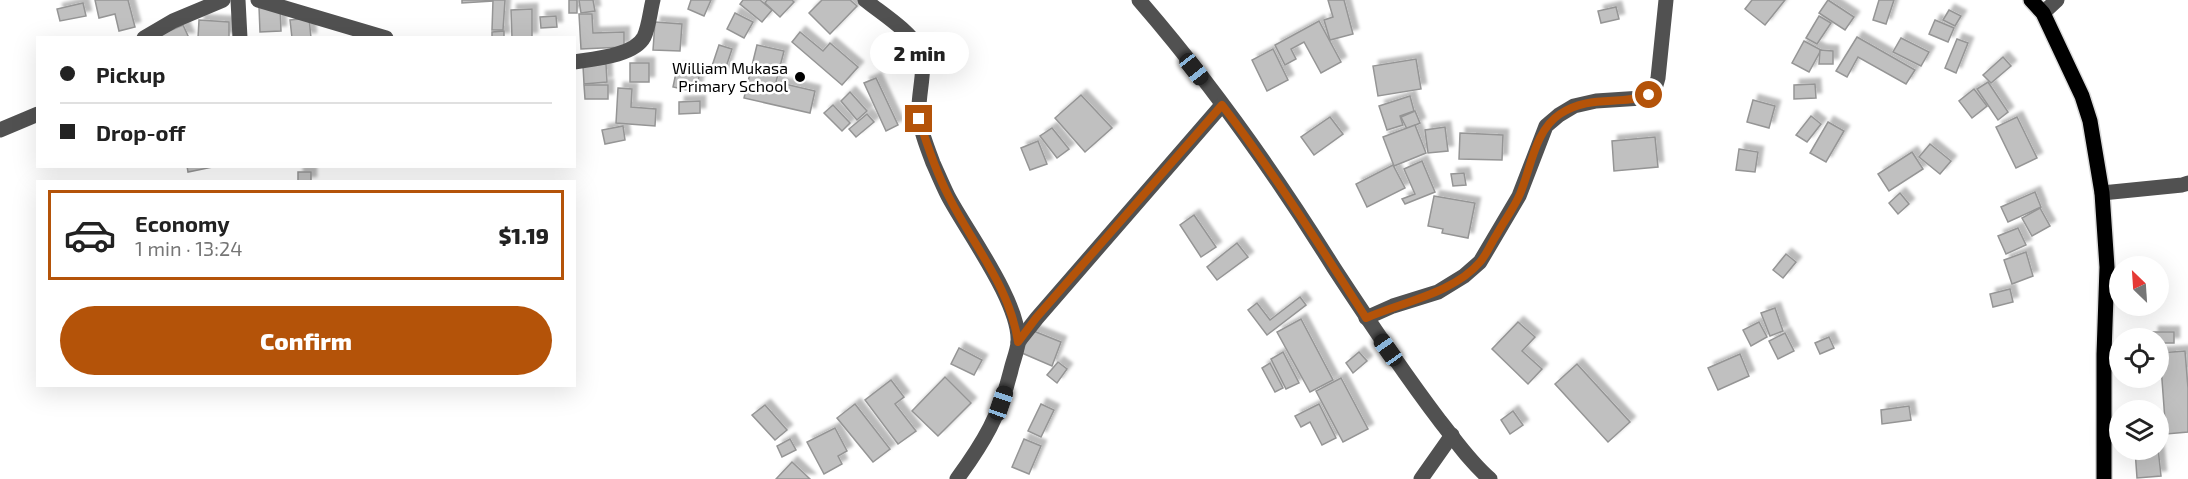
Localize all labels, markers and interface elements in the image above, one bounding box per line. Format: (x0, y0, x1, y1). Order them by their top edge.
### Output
callout: 2 min (870, 32, 968, 74)
text: 2 min (894, 41, 945, 65)
car (1176, 49, 1212, 89)
place label: William Mukasa Primary School (672, 58, 788, 95)
text: Pickup (96, 61, 165, 87)
marker: William Mukasa Primary School (793, 70, 807, 84)
route start (1635, 81, 1662, 108)
route end (905, 105, 932, 132)
text: Drop-off (96, 119, 185, 145)
icon: car (63, 208, 117, 262)
text: Economy (135, 210, 230, 236)
text: $1.19 (498, 222, 549, 248)
text: 1 min · 13:24 (135, 236, 243, 260)
north arrow (2109, 256, 2169, 316)
map controls (2109, 256, 2169, 460)
button: Confirm (60, 306, 552, 375)
button: locate (2109, 328, 2169, 388)
car (1370, 330, 1406, 370)
car (987, 383, 1015, 423)
button: layers (2109, 400, 2169, 460)

